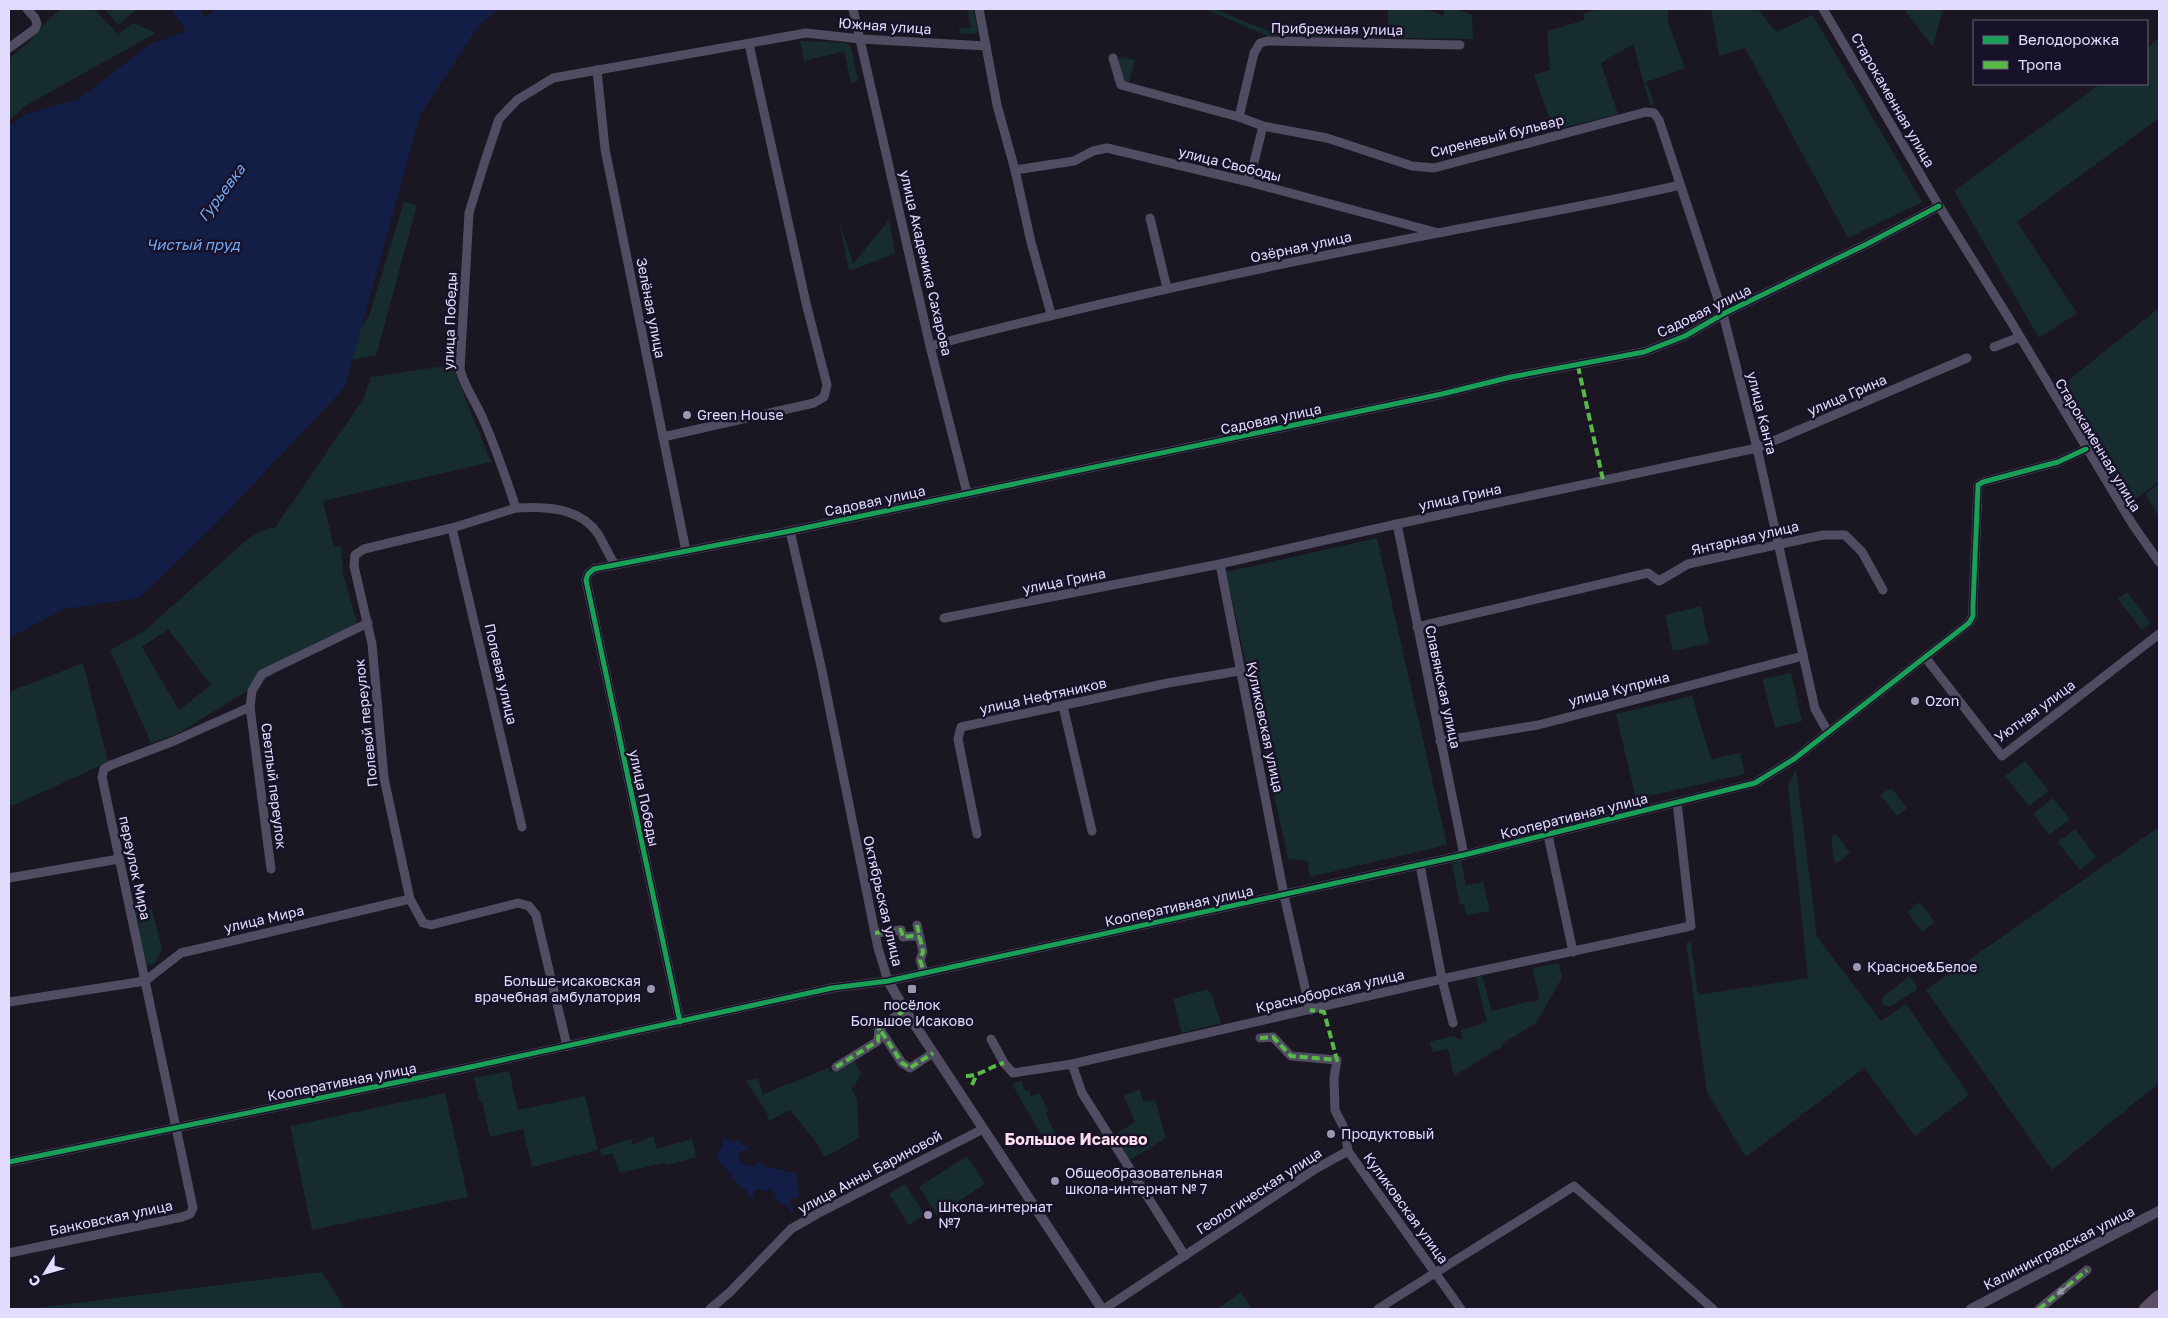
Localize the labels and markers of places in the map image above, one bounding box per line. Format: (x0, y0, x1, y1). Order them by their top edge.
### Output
place label: Green House (697, 406, 784, 423)
marker: Green House (681, 409, 693, 421)
place label: Ozon (1925, 692, 1959, 709)
marker: Ozon (1909, 695, 1921, 707)
place label: Красное&Белое (1867, 958, 1977, 975)
marker: Красное&Белое (1851, 961, 1863, 973)
place label: Больше-исаковская врачебная амбулатория (475, 972, 641, 1005)
marker: Больше-исаковская врачебная амбулатория (645, 983, 657, 995)
marker: посёлок Большое Исаково (906, 983, 918, 995)
place label: посёлок Большое Исаково (850, 996, 974, 1029)
place label: Продуктовый (1341, 1125, 1434, 1142)
marker: Продуктовый (1325, 1128, 1337, 1140)
place label: Общеобразовательная школа-интернат № 7 (1065, 1164, 1223, 1197)
marker: Общеобразовательная школа-интернат № 7 (1049, 1175, 1061, 1187)
place label: Школа-интернат №7 (938, 1198, 1053, 1231)
marker: Школа-интернат №7 (922, 1209, 934, 1221)

